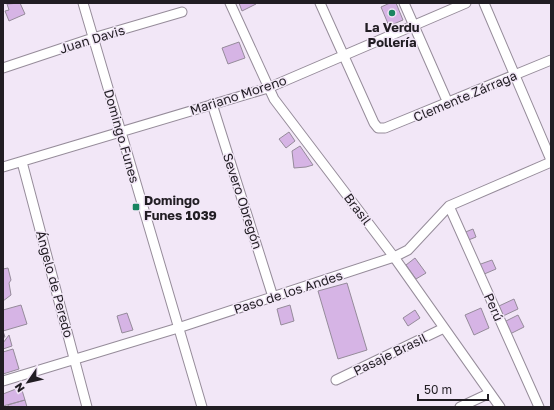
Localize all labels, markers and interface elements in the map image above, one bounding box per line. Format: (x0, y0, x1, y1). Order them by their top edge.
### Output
marker: La Verdu Pollería (387, 8, 397, 18)
place label: La Verdu Pollería (364, 19, 420, 50)
street label: Juan Davis (57, 21, 127, 57)
street label: Clemente Zárraga (411, 67, 519, 125)
street label: Mariano Moreno (188, 72, 289, 118)
street label: Domingo Funes (101, 87, 143, 185)
street label: Severo Obregón (220, 151, 266, 251)
street label: Brasil (341, 190, 375, 228)
place label: Domingo Funes 1039 (144, 192, 217, 223)
marker: Domingo Funes 1039 (131, 202, 141, 212)
street label: Ángelo de Peredo (33, 229, 77, 340)
street label: Paso de los Andes (232, 267, 345, 317)
street label: Perú (481, 291, 507, 323)
street label: Pasaje Brasil (351, 329, 429, 379)
north arrow (8, 362, 48, 402)
scale bar (418, 376, 488, 402)
text: N (12, 381, 27, 395)
text: 50 m (424, 382, 452, 397)

